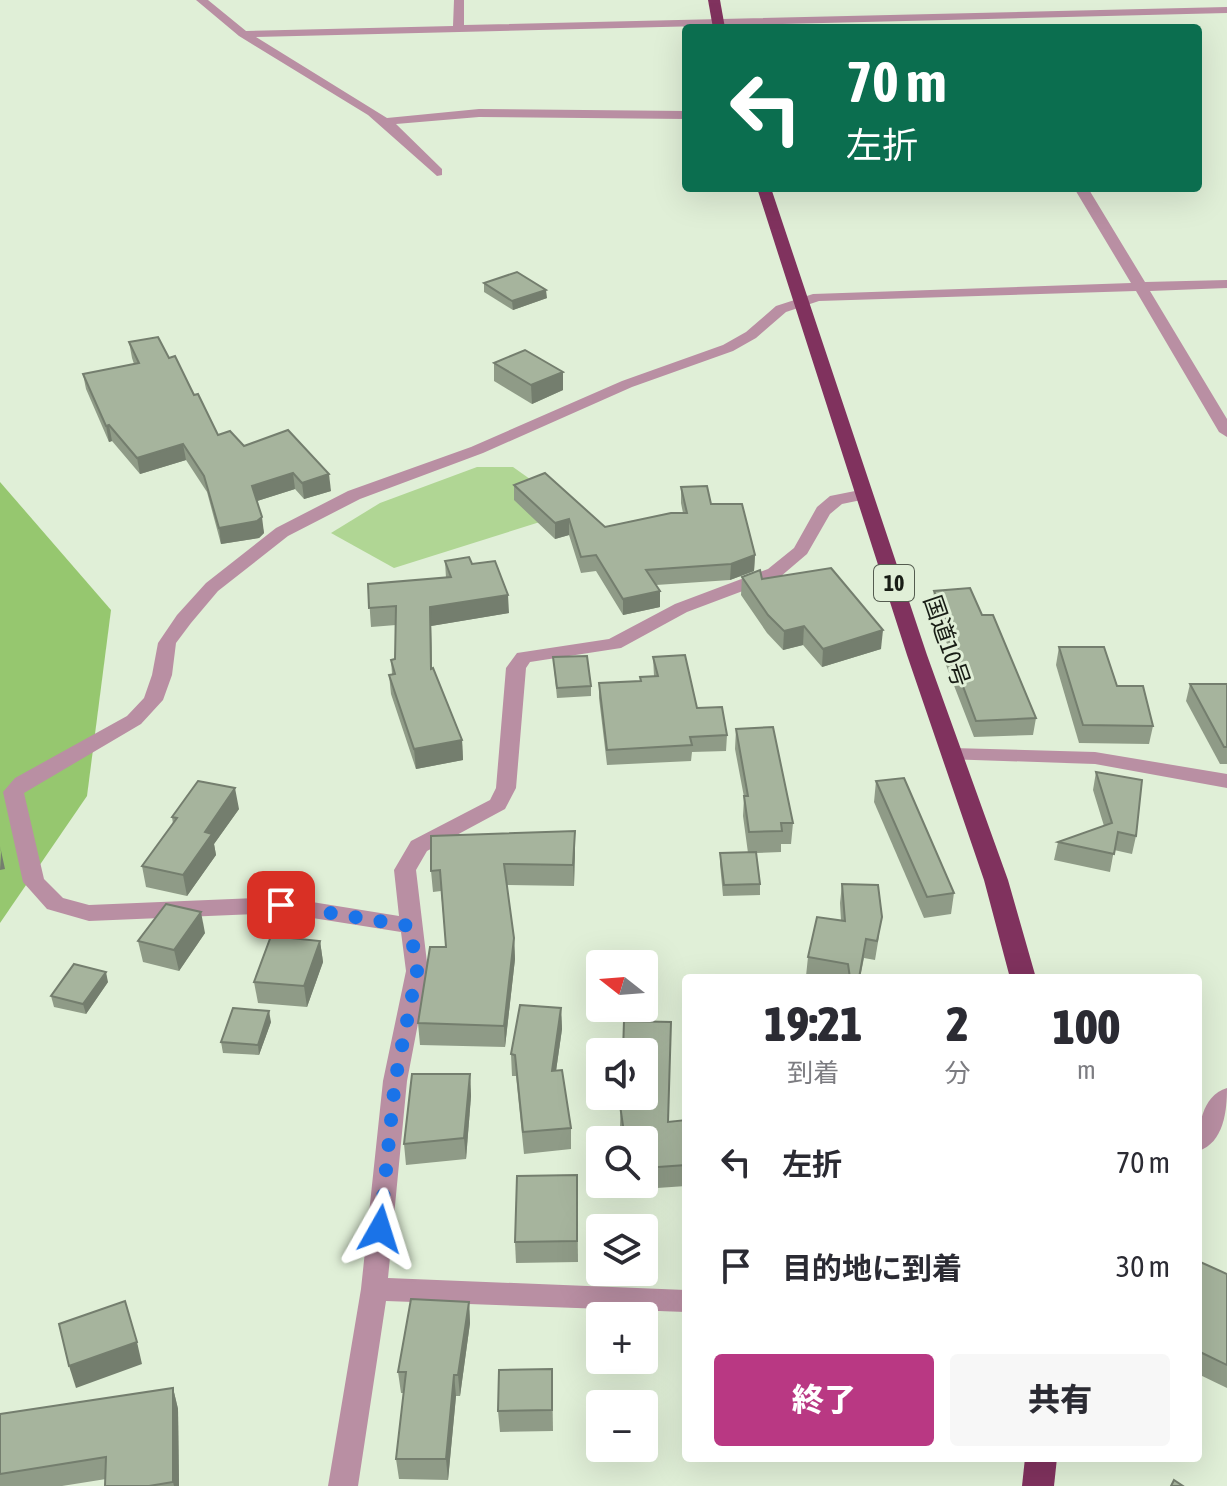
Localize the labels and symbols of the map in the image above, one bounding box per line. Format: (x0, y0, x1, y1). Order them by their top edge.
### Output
road number: 10 (874, 565, 914, 601)
street label: 国道10号 (919, 592, 975, 690)
pin (247, 871, 315, 939)
north arrow (586, 950, 658, 1022)
position arrow (338, 1187, 422, 1271)

